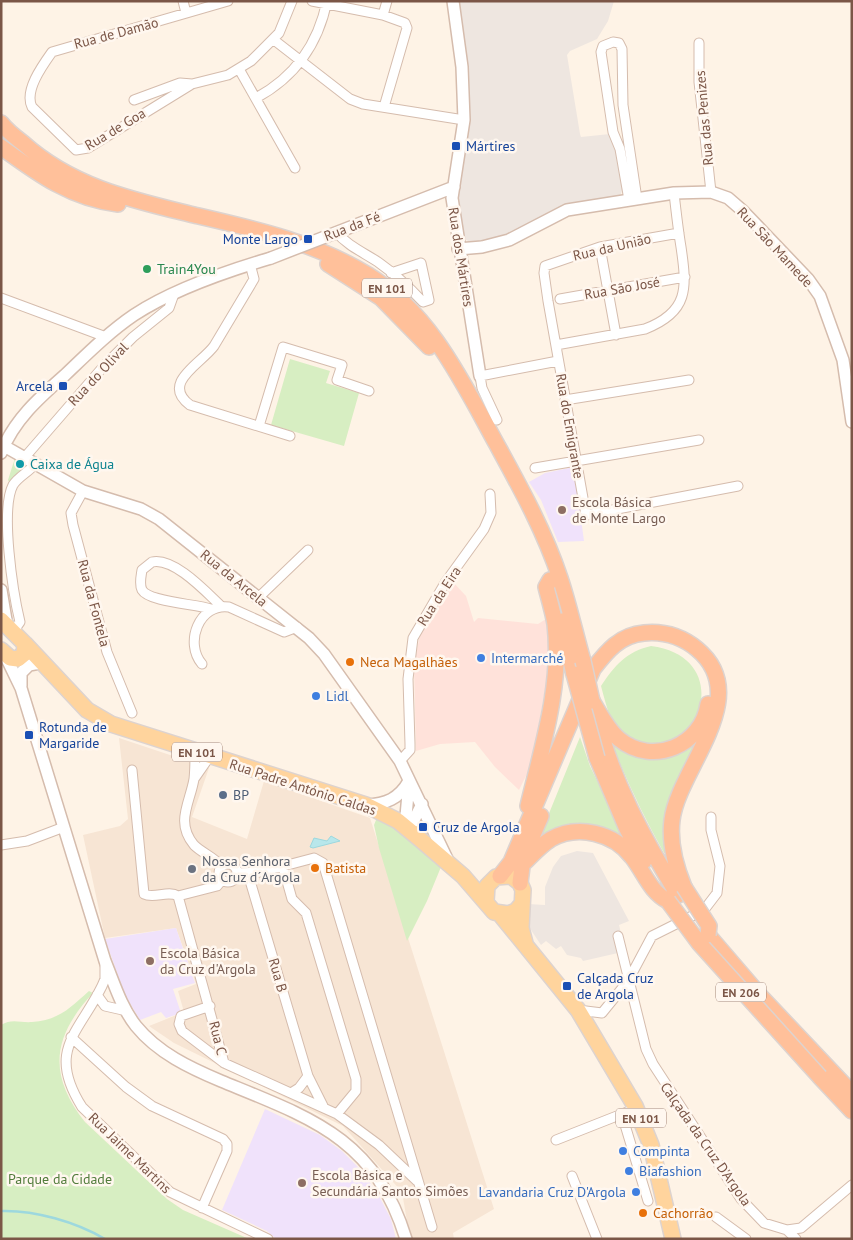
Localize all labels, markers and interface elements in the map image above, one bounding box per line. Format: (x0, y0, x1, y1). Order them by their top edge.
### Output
street label: Rua de Damão (72, 13, 160, 53)
street label: Rua das Penizes (691, 70, 717, 166)
street label: Rua de Goa (81, 104, 149, 154)
place label: Mártires (466, 137, 516, 155)
marker: Mártires (450, 140, 462, 152)
street label: Rua São Mamede (733, 203, 817, 291)
street label: Rua dos Mártires (444, 206, 478, 308)
street label: Rua da Fé (321, 207, 383, 245)
street label: Rua da União (571, 229, 653, 265)
place label: Monte Largo (223, 230, 298, 248)
marker: Monte Largo (302, 233, 314, 245)
place label: Train4You (157, 260, 216, 278)
marker: Train4You (141, 263, 153, 275)
street label: Rua São José (583, 272, 661, 304)
road number: EN 101 (362, 278, 412, 298)
street label: Rua do Olival (64, 338, 132, 410)
street label: Rua do Emigrante (552, 372, 588, 480)
place label: Arcela (16, 377, 53, 395)
marker: Arcela (57, 380, 69, 392)
place label: Caixa de Água (30, 455, 114, 473)
marker: Caixa de Água (14, 458, 26, 470)
place label: Escola Básica de Monte Largo (572, 493, 666, 527)
marker: Escola Básica de Monte Largo (556, 504, 568, 516)
street label: Rua da Arcela (197, 545, 271, 611)
street label: Rua da Fontela (74, 557, 114, 649)
street label: Rua da Eira (413, 563, 465, 629)
place label: Intermarché (491, 649, 563, 667)
marker: Intermarché (475, 652, 487, 664)
place label: Neca Magalhães (360, 653, 458, 671)
marker: Neca Magalhães (344, 656, 356, 668)
place label: Lidl (326, 687, 349, 705)
marker: Lidl (310, 690, 322, 702)
place label: Rotunda de Margaride (39, 718, 107, 752)
marker: Rotunda de Margaride (23, 729, 35, 741)
road number: EN 101 (172, 742, 222, 762)
street label: Rua Padre António Caldas (227, 755, 379, 819)
place label: BP (233, 786, 249, 804)
marker: BP (217, 789, 229, 801)
place label: Cruz de Argola (433, 818, 520, 836)
marker: Cruz de Argola (417, 821, 429, 833)
place label: Nossa Senhora da Cruz d´Argola (202, 852, 300, 886)
place label: Batista (325, 859, 366, 877)
marker: Batista (309, 862, 321, 874)
marker: Nossa Senhora da Cruz d´Argola (186, 863, 198, 875)
place label: Escola Básica da Cruz d'Argola (160, 944, 256, 978)
marker: Escola Básica da Cruz d'Argola (144, 955, 156, 967)
street label: Rua B (265, 956, 291, 994)
place label: Calçada Cruz de Argola (577, 969, 654, 1003)
marker: Calçada Cruz de Argola (561, 980, 573, 992)
road number: EN 206 (716, 982, 766, 1002)
street label: Rua C (205, 1019, 231, 1057)
street label: Calçada da Cruz D'Argola (656, 1079, 756, 1209)
road number: EN 101 (616, 1108, 666, 1128)
street label: Rua Jaime Martins (85, 1109, 175, 1197)
place label: Compinta (633, 1142, 690, 1160)
marker: Compinta (617, 1145, 629, 1157)
place label: Biafashion (639, 1162, 702, 1180)
marker: Biafashion (623, 1165, 635, 1177)
place label: Escola Básica e Secundária Santos Simões (312, 1166, 469, 1200)
park label: Parque da Cidade (8, 1170, 112, 1188)
marker: Escola Básica e Secundária Santos Simões (296, 1177, 308, 1189)
place label: Lavandaria Cruz D'Argola (478, 1183, 626, 1201)
marker: Lavandaria Cruz D'Argola (630, 1186, 642, 1198)
place label: Cachorrão (653, 1204, 713, 1222)
marker: Cachorrão (637, 1207, 649, 1219)

